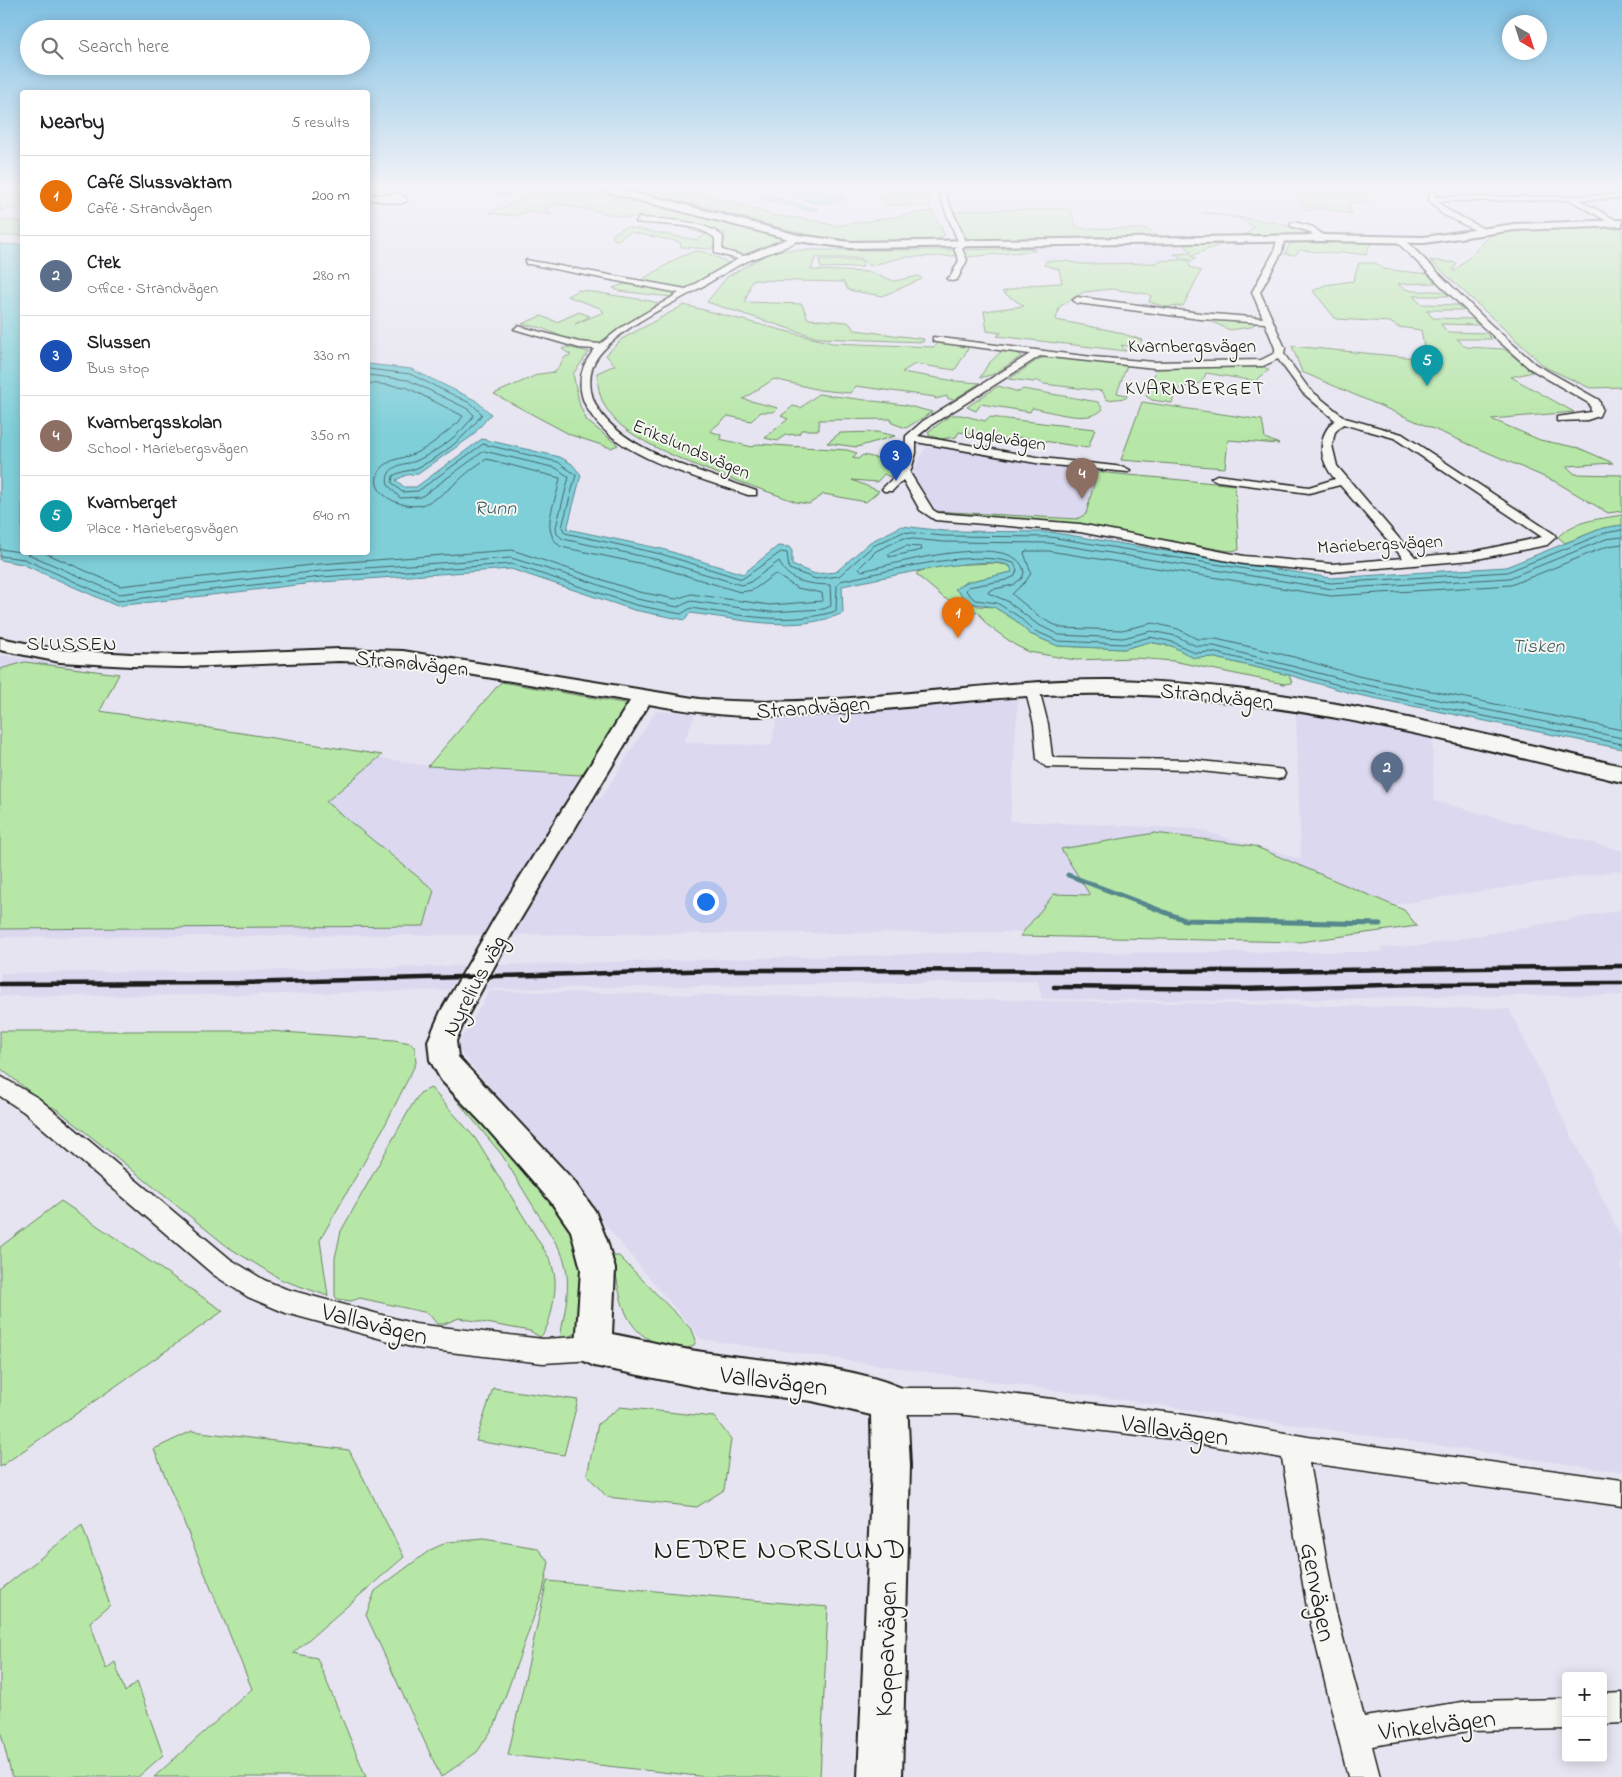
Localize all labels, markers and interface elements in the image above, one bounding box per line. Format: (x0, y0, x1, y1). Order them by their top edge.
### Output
north arrow (1502, 15, 1547, 60)
search box (20, 20, 370, 75)
icon: search (38, 34, 66, 62)
text: Search here (78, 34, 169, 61)
text: Nearby (40, 108, 104, 138)
text: 5 results (291, 111, 350, 135)
text: Café Slussvaktarn (87, 170, 232, 197)
text: 1 (53, 184, 59, 208)
text: 200 m (312, 184, 350, 208)
text: Café · Strandvägen (87, 197, 212, 221)
text: Ctek (87, 250, 121, 277)
text: 2 (52, 264, 60, 288)
text: 280 m (313, 264, 350, 288)
text: Office · Strandvägen (87, 277, 218, 301)
text: Slussen (87, 330, 150, 357)
street label: Kvarnbergsvägen (1128, 334, 1256, 363)
text: 3 (53, 344, 59, 368)
text: 330 m (313, 344, 350, 368)
pin: 5 (1411, 345, 1443, 386)
text: Bus stop (87, 357, 150, 381)
district label: KVARNBERGET (1125, 375, 1265, 404)
text: Kvarnbergsskolan (87, 410, 222, 437)
street label: Erikslundsvägen (627, 413, 754, 489)
street label: Ugglevägen (961, 420, 1048, 461)
text: 4 (53, 424, 59, 448)
text: 350 m (311, 424, 350, 448)
text: School · Mariebergsvägen (87, 437, 248, 461)
pin: 3 (880, 440, 912, 481)
pin: 4 (1066, 458, 1098, 499)
text: Kvarnberget (87, 490, 177, 517)
water label: Runn (474, 495, 517, 524)
text: 5 (51, 504, 61, 528)
text: 640 m (313, 504, 350, 528)
text: Place · Mariebergsvägen (87, 517, 238, 541)
street label: Mariebergsvägen (1317, 529, 1444, 564)
pin: 1 (942, 597, 974, 638)
district label: SLUSSEN (26, 631, 118, 660)
water label: Tisken (1512, 633, 1566, 662)
street label: Strandvägen (353, 643, 470, 688)
street label: Strandvägen (1158, 676, 1275, 721)
street label: Strandvägen (755, 689, 871, 730)
pin: 2 (1371, 752, 1403, 793)
your location (693, 889, 719, 915)
street label: Nyrelius väg (436, 930, 517, 1043)
street label: Vallavägen (316, 1294, 431, 1357)
street label: Vallavägen (717, 1357, 830, 1408)
street label: Vallavägen (1117, 1405, 1231, 1458)
district label: NEDRE NORSLUND (653, 1530, 907, 1572)
street label: Genvägen (1288, 1540, 1344, 1645)
street label: Kopparvägen (867, 1581, 909, 1718)
map controls (1562, 1672, 1607, 1762)
button: + (1562, 1672, 1607, 1717)
street label: Vinkelvägen (1376, 1701, 1498, 1753)
button: − (1562, 1717, 1607, 1762)

